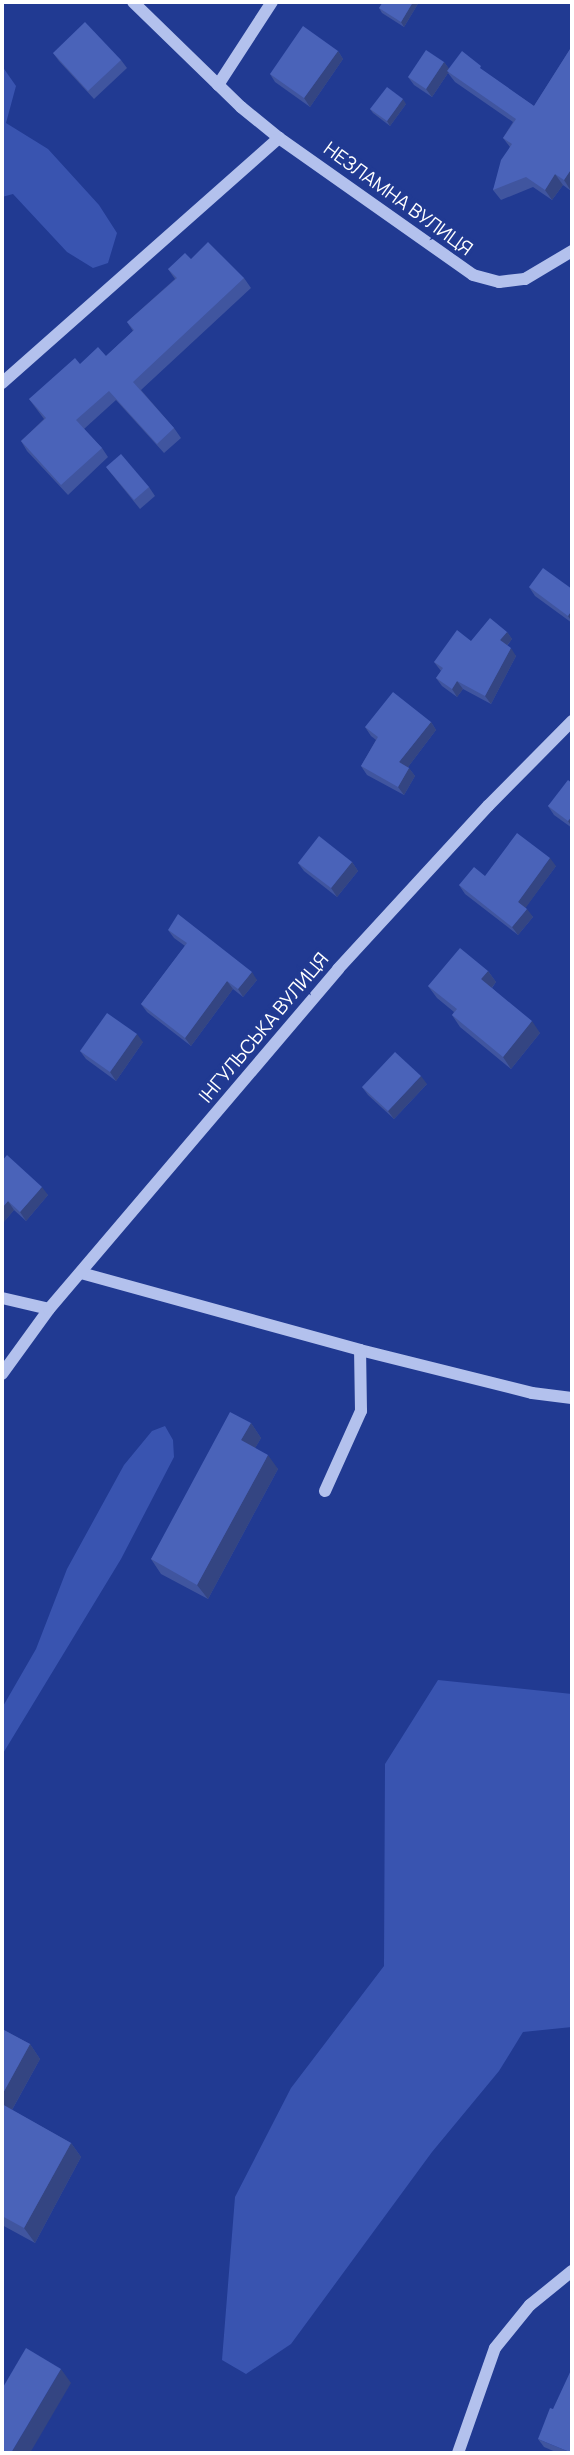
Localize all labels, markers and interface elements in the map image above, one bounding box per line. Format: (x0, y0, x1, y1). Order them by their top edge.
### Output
street label: НЕЗЛАМНА ВУЛИЦЯ (319, 137, 477, 261)
street label: ІНГУЛЬСЬКА ВУЛИЦЯ (195, 948, 333, 1108)

